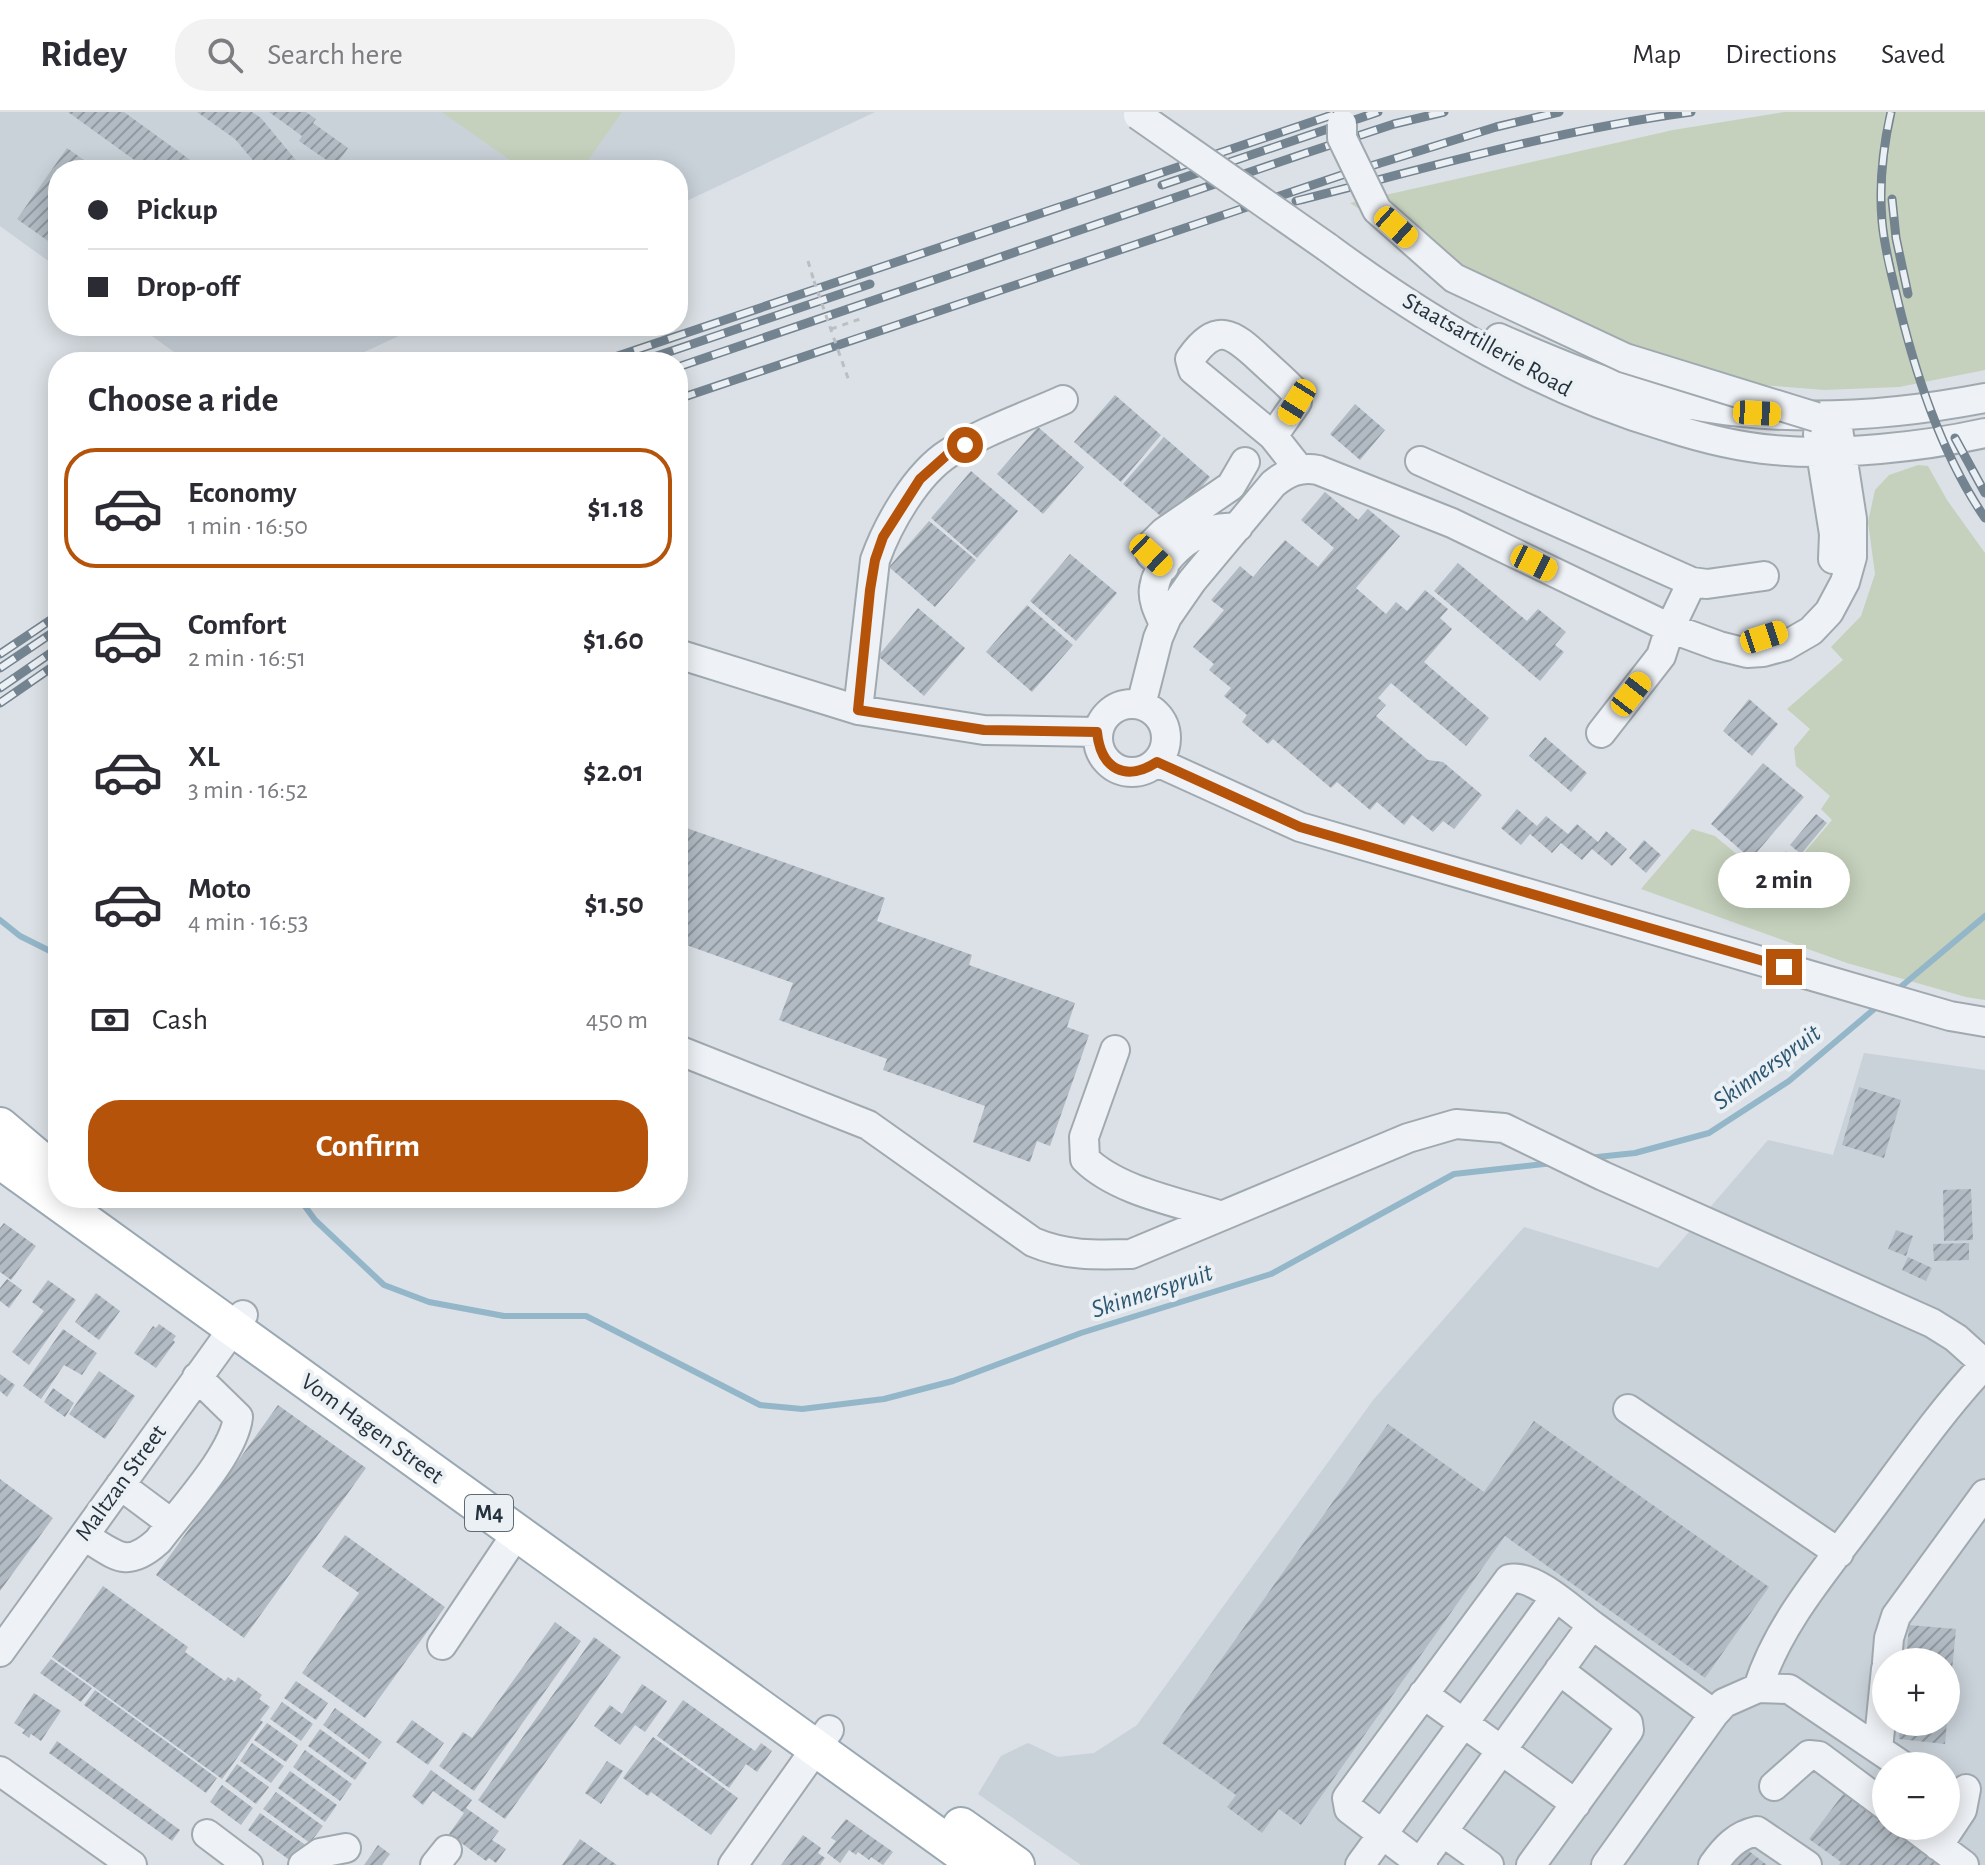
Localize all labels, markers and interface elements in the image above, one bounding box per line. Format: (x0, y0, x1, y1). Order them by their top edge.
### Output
search box (175, 19, 735, 91)
icon: search (203, 33, 247, 77)
text: Ridey (40, 36, 127, 74)
text: Search here (267, 40, 403, 70)
text: Map (1632, 41, 1681, 69)
text: Directions (1725, 41, 1837, 69)
text: Saved (1881, 41, 1945, 69)
text: Pickup (136, 195, 218, 225)
car (1370, 202, 1422, 252)
text: Drop-off (136, 272, 239, 302)
street label: Staatsartillerie Road (1399, 289, 1575, 401)
car (1274, 375, 1320, 429)
text: Choose a ride (88, 382, 278, 418)
car (1732, 400, 1782, 426)
route start (947, 427, 983, 463)
icon: car (92, 472, 164, 544)
text: Economy (188, 478, 297, 508)
text: $1.18 (587, 493, 644, 523)
text: 1 min · 16:50 (188, 513, 308, 539)
car (1125, 530, 1177, 580)
car (1507, 542, 1561, 584)
icon: car (92, 604, 164, 676)
text: Comfort (188, 610, 287, 640)
car (1737, 618, 1791, 656)
text: $1.60 (583, 625, 644, 655)
text: 2 min · 16:51 (188, 645, 306, 671)
car (1607, 668, 1655, 720)
icon: car (92, 736, 164, 808)
text: XL (188, 742, 220, 772)
text: $2.01 (583, 757, 644, 787)
text: 3 min · 16:52 (188, 777, 308, 803)
callout: 2 min (1718, 851, 1850, 907)
text: 2 min (1755, 867, 1813, 893)
icon: car (92, 868, 164, 940)
text: Moto (188, 874, 251, 904)
text: $1.50 (584, 889, 644, 919)
text: 4 min · 16:53 (188, 909, 309, 935)
route end (1766, 949, 1802, 985)
icon: cash (88, 998, 132, 1042)
text: Cash (152, 1005, 208, 1035)
text: 450 m (586, 1007, 648, 1033)
water label: Skinnerspruit (1708, 1019, 1826, 1115)
button: Confirm (88, 1100, 648, 1192)
water label: Skinnerspruit (1088, 1259, 1216, 1323)
street label: Vom Hagen Street (296, 1369, 448, 1489)
street label: Maltzan Street (71, 1420, 171, 1545)
road number: M4 (465, 1495, 513, 1531)
map controls (1872, 1648, 1960, 1840)
button: + (1872, 1648, 1960, 1736)
button: − (1872, 1752, 1960, 1840)

